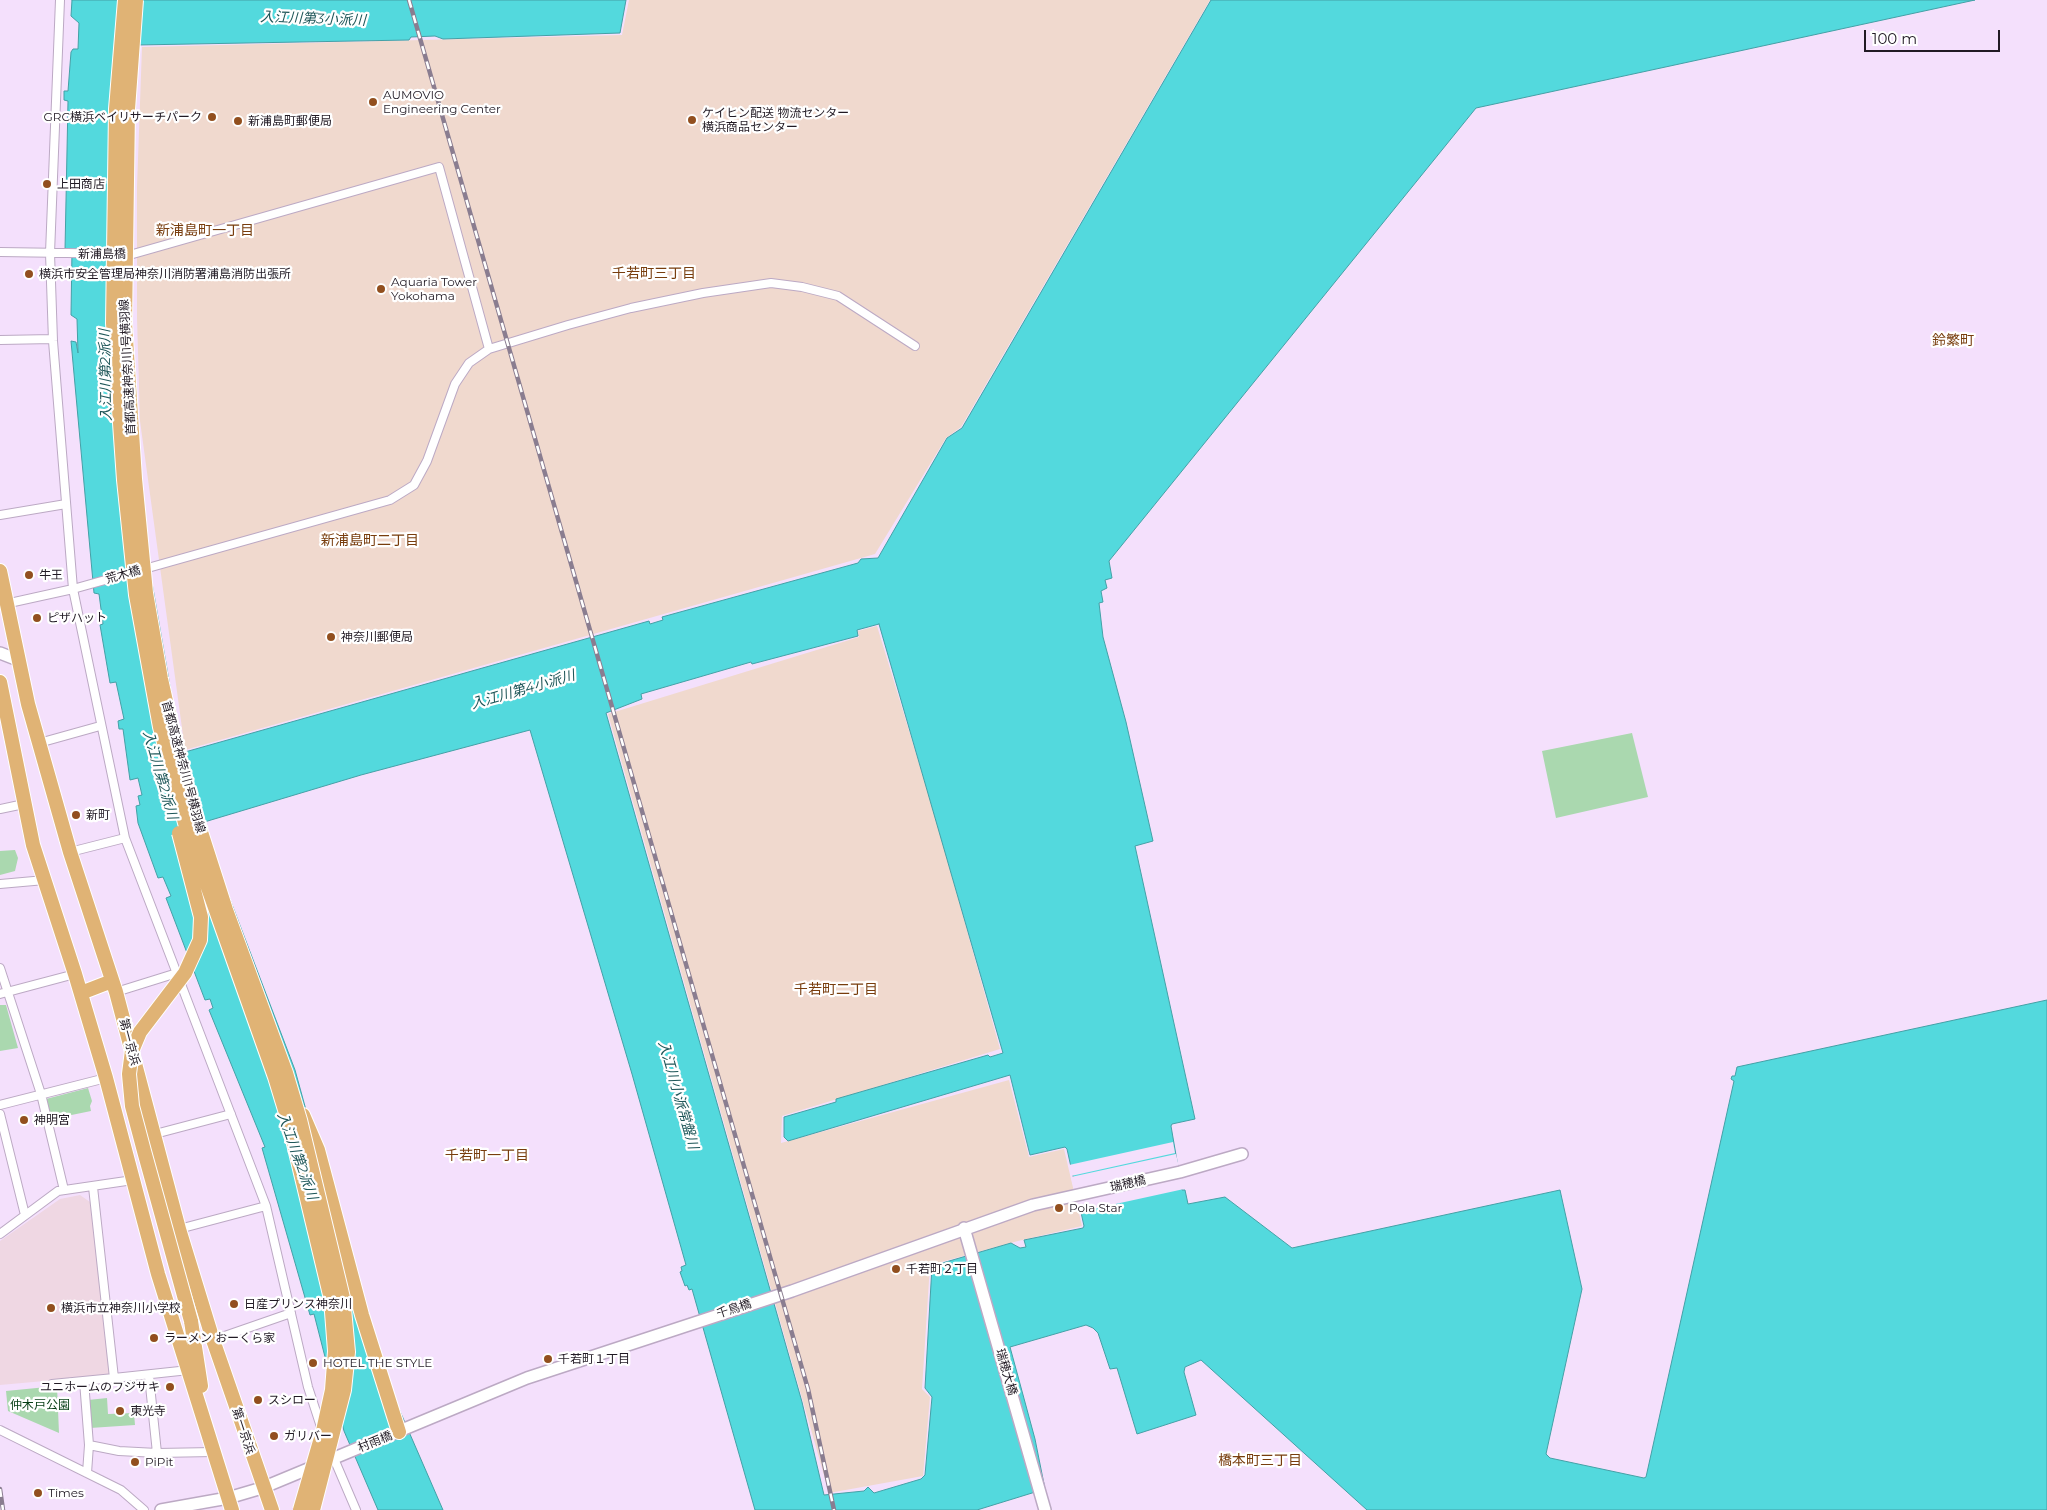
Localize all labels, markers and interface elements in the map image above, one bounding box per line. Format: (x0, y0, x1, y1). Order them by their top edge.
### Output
water label: 入江川第3小派川 (260, 9, 366, 29)
scale bar (1867, 20, 2003, 52)
text: 100 m (1872, 29, 1917, 48)
place label: AUMOVIO Engineering Center (383, 88, 501, 116)
marker: AUMOVIO Engineering Center (367, 96, 379, 108)
place label: ケイヒン配送 物流センター 横浜商品センター (702, 106, 849, 134)
place label: GRC横浜ベイリサーチパーク (44, 110, 202, 124)
marker: GRC横浜ベイリサーチパーク (206, 111, 218, 123)
place label: 新浦島町郵便局 (248, 114, 332, 128)
marker: ケイヒン配送 物流センター 横浜商品センター (686, 114, 698, 126)
marker: 新浦島町郵便局 (232, 115, 244, 127)
place label: 上田商店 (57, 177, 105, 191)
marker: 上田商店 (41, 178, 53, 190)
district label: 新浦島町一丁目 (156, 223, 254, 239)
street label: 新浦島橋 (78, 247, 126, 261)
district label: 千若町三丁目 (612, 266, 696, 282)
place label: 横浜市安全管理局神奈川消防署浦島消防出張所 (39, 267, 291, 281)
marker: 横浜市安全管理局神奈川消防署浦島消防出張所 (23, 268, 35, 280)
place label: Aquaria Tower Yokohama (391, 275, 477, 303)
marker: Aquaria Tower Yokohama (375, 283, 387, 295)
street label: 首都高速神奈川1号横羽線 (117, 299, 139, 435)
water label: 入江川第2派川 (97, 329, 115, 421)
district label: 鈴繁町 (1932, 333, 1974, 349)
district label: 新浦島町二丁目 (321, 533, 419, 549)
street label: 荒木橋 (104, 563, 142, 587)
place label: 牛王 (39, 568, 63, 582)
marker: 牛王 (23, 569, 35, 581)
place label: ピザハット (47, 611, 107, 625)
marker: ピザハット (31, 612, 43, 624)
place label: 神奈川郵便局 (341, 630, 413, 644)
marker: 神奈川郵便局 (325, 631, 337, 643)
water label: 入江川第4小派川 (469, 667, 577, 713)
street label: 首都高速神奈川1号横羽線 (158, 699, 208, 835)
water label: 入江川第2派川 (139, 728, 181, 822)
place label: 新町 (86, 808, 110, 822)
marker: 新町 (70, 809, 82, 821)
district label: 千若町二丁目 (794, 982, 878, 998)
street label: 第一京浜 (116, 1017, 142, 1067)
water label: 入江川小派常盤川 (654, 1039, 702, 1151)
water label: 入江川第2派川 (273, 1110, 321, 1202)
place label: 神明宮 (34, 1113, 70, 1127)
marker: 神明宮 (18, 1114, 30, 1126)
district label: 千若町一丁目 (445, 1148, 529, 1164)
street label: 瑞穂橋 (1109, 1173, 1147, 1195)
place label: Pola Star (1069, 1201, 1122, 1215)
marker: Pola Star (1053, 1202, 1065, 1214)
place label: 千若町２丁目 (906, 1262, 978, 1276)
marker: 千若町２丁目 (890, 1263, 902, 1275)
place label: 日産プリンス神奈川 (244, 1297, 352, 1311)
street label: 千鳥橋 (715, 1297, 753, 1321)
marker: 日産プリンス神奈川 (228, 1298, 240, 1310)
place label: 横浜市立神奈川小学校 (61, 1301, 181, 1315)
marker: 横浜市立神奈川小学校 (45, 1302, 57, 1314)
place label: ラーメン おーくら家 (164, 1331, 275, 1345)
marker: ラーメン おーくら家 (148, 1332, 160, 1344)
street label: 瑞穂大橋 (992, 1347, 1020, 1397)
place label: 千若町１丁目 (558, 1352, 630, 1366)
marker: 千若町１丁目 (542, 1353, 554, 1365)
place label: HOTEL THE STYLE (323, 1356, 432, 1370)
marker: HOTEL THE STYLE (307, 1357, 319, 1369)
place label: ユニホームのフジサキ (40, 1380, 160, 1394)
marker: ユニホームのフジサキ (164, 1381, 176, 1393)
place label: スシロー (268, 1393, 316, 1407)
marker: スシロー (252, 1394, 264, 1406)
park label: 仲木戸公園 (10, 1398, 70, 1412)
place label: 東光寺 (130, 1404, 166, 1418)
marker: 東光寺 (114, 1405, 126, 1417)
street label: 第一京浜 (229, 1406, 257, 1456)
place label: ガリバー (284, 1429, 332, 1443)
street label: 村雨橋 (356, 1429, 394, 1455)
marker: ガリバー (268, 1430, 280, 1442)
district label: 橋本町三丁目 (1218, 1453, 1302, 1469)
place label: PiPit (145, 1455, 173, 1469)
marker: PiPit (129, 1456, 141, 1468)
place label: Times (48, 1486, 84, 1500)
marker: Times (32, 1487, 44, 1499)

